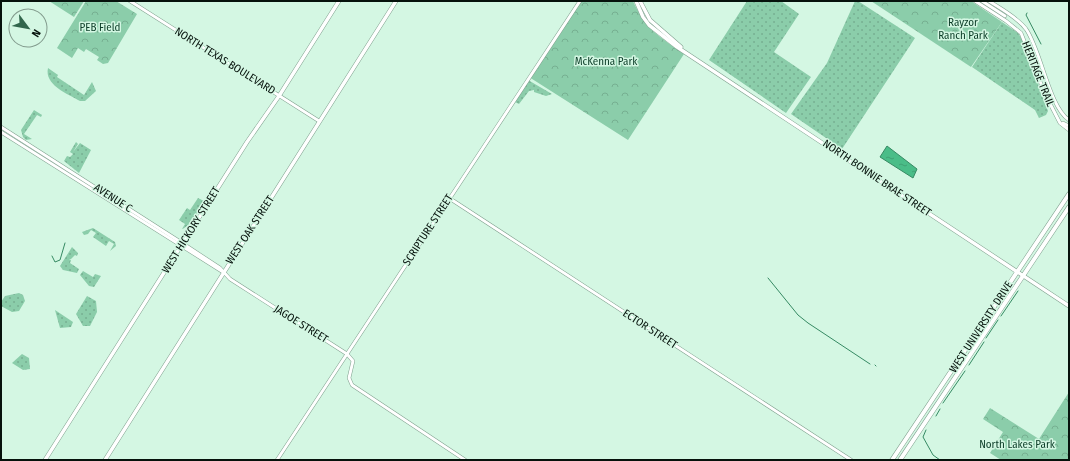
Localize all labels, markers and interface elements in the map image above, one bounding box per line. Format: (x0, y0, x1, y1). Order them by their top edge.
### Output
north arrow (8, 8, 48, 48)
park label: Rayzor Ranch Park (938, 16, 989, 42)
park label: PEB Field (80, 21, 120, 34)
street label: NORTH TEXAS BOULEVARD (172, 25, 278, 97)
text: N (29, 27, 43, 39)
street label: HERITAGE TRAIL (1019, 39, 1057, 109)
park label: McKenna Park (575, 55, 638, 68)
street label: NORTH BONNIE BRAE STREET (820, 137, 934, 220)
street label: AVENUE C (91, 181, 135, 215)
street label: WEST HICKORY STREET (159, 184, 223, 276)
street label: SCRIPTURE STREET (400, 191, 456, 268)
street label: WEST OAK STREET (223, 193, 277, 267)
street label: WEST UNIVERSITY DRIVE (947, 279, 1015, 375)
street label: JAGOE STREET (272, 302, 331, 346)
street label: ECTOR STREET (620, 307, 680, 352)
park label: North Lakes Park (979, 438, 1056, 451)

